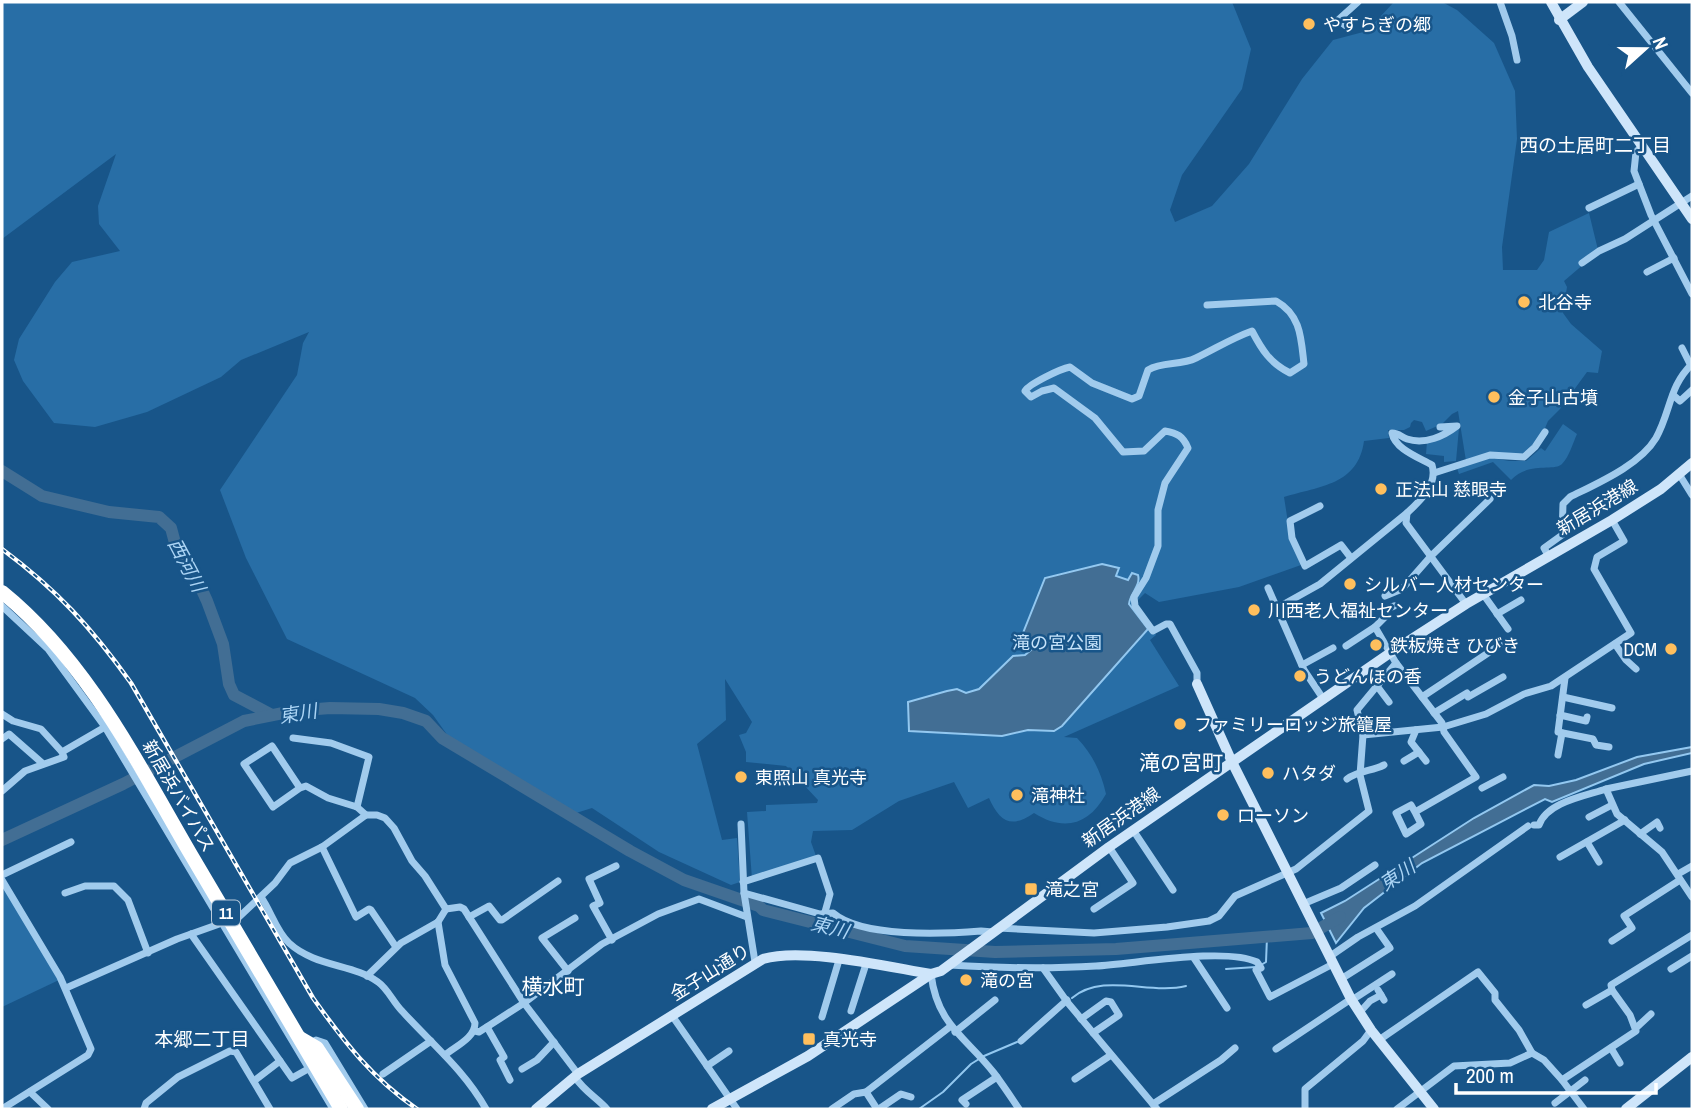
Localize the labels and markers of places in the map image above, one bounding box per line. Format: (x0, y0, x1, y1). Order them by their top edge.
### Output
place label: やすらぎの郷 (1323, 12, 1431, 37)
marker: やすらぎの郷 (1301, 16, 1317, 32)
place label: 北谷寺 (1538, 290, 1592, 315)
marker: 北谷寺 (1516, 294, 1532, 310)
place label: 金子山古墳 (1508, 385, 1598, 410)
marker: 金子山古墳 (1486, 389, 1502, 405)
place label: 正法山 慈眼寺 (1395, 477, 1507, 502)
marker: 正法山 慈眼寺 (1373, 481, 1389, 497)
place label: シルバー人材センター (1364, 572, 1544, 597)
marker: シルバー人材センター (1342, 576, 1358, 592)
place label: 川西老人福祉センター (1268, 598, 1448, 623)
marker: 川西老人福祉センター (1246, 602, 1262, 618)
place label: 鉄板焼き ひびき (1390, 633, 1520, 658)
marker: 鉄板焼き ひびき (1368, 637, 1384, 653)
place label: DCM (1623, 637, 1657, 662)
marker: DCM (1663, 641, 1679, 657)
place label: うどんほの香 (1314, 664, 1422, 689)
marker: うどんほの香 (1292, 668, 1308, 684)
place label: ファミリーロッジ旅籠屋 (1194, 712, 1392, 737)
marker: ファミリーロッジ旅籠屋 (1172, 716, 1188, 732)
place label: ハタダ (1282, 761, 1336, 786)
place label: 東照山 真光寺 (755, 765, 867, 790)
marker: ハタダ (1260, 765, 1276, 781)
marker: 東照山 真光寺 (733, 769, 749, 785)
place label: 滝神社 (1031, 783, 1085, 808)
marker: 滝神社 (1009, 787, 1025, 803)
place label: ローソン (1237, 803, 1309, 828)
marker: ローソン (1215, 807, 1231, 823)
place label: 滝之宮 (1045, 877, 1099, 902)
marker: 滝之宮 (1023, 881, 1039, 897)
place label: 滝の宮 (980, 968, 1034, 993)
marker: 滝の宮 (958, 972, 974, 988)
place label: 真光寺 (823, 1027, 877, 1052)
marker: 真光寺 (801, 1031, 817, 1047)

